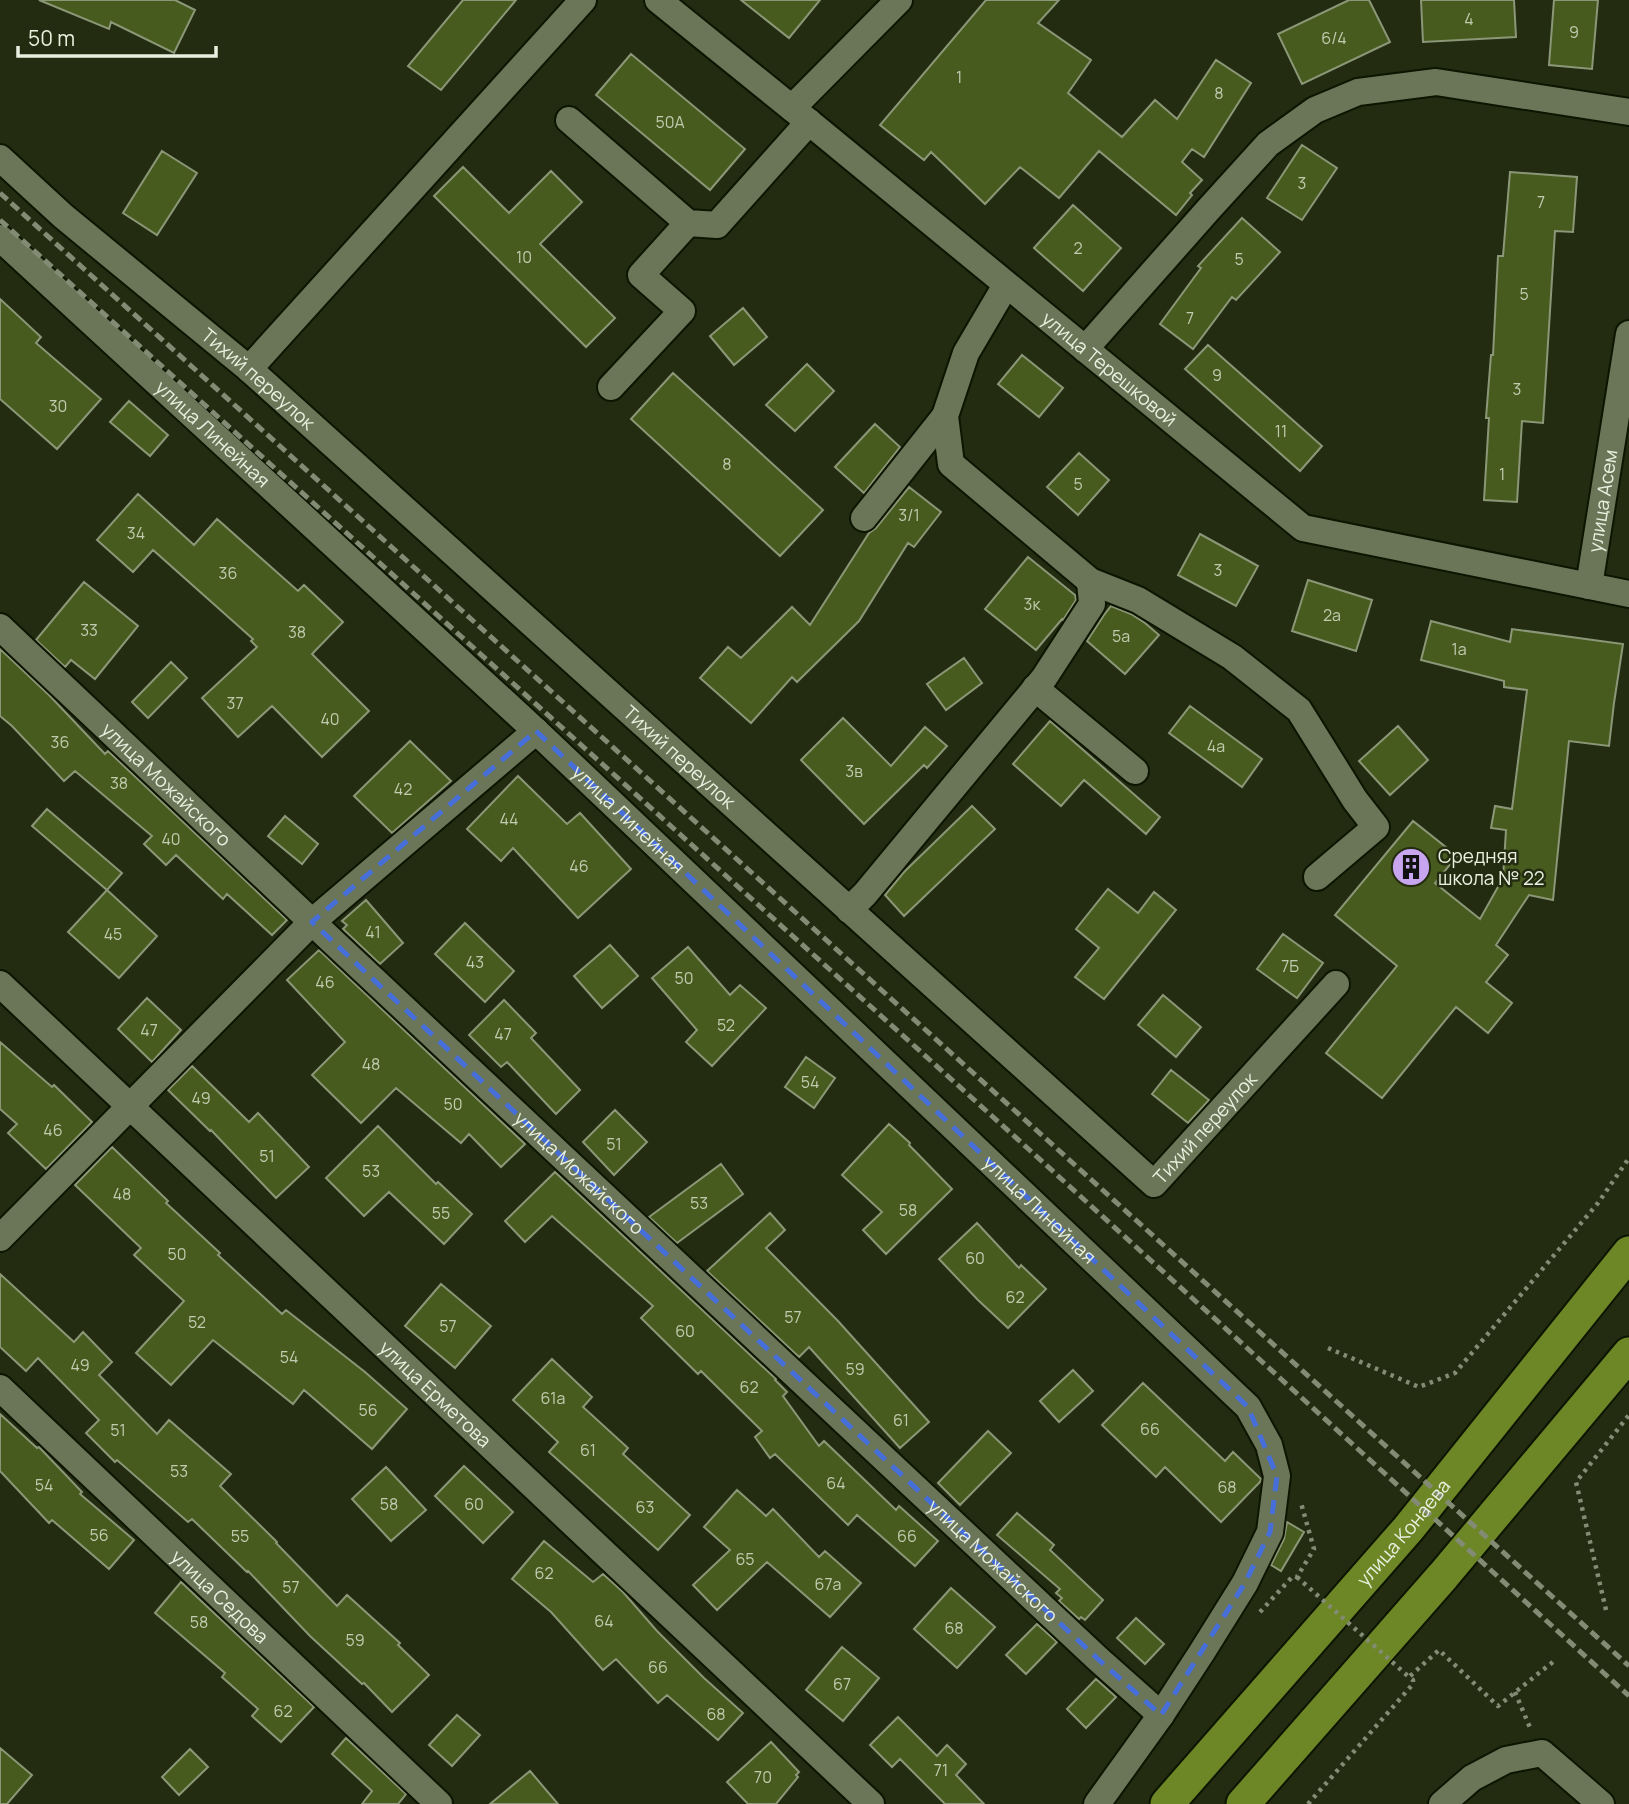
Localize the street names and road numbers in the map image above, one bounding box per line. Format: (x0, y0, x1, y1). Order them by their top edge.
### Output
street label: улица Терешковой (1036, 305, 1183, 432)
street label: Тихий переулок (196, 322, 321, 436)
street label: улица Линейная (150, 374, 276, 493)
street label: улица Асем (1581, 448, 1623, 554)
street label: Тихий переулок (618, 699, 742, 815)
street label: улица Можайского (96, 717, 237, 852)
street label: улица Линейная (566, 759, 691, 879)
street label: Тихий переулок (1147, 1066, 1263, 1190)
street label: улица Можайского (509, 1105, 650, 1240)
street label: улица Линейная (978, 1149, 1102, 1269)
street label: улица Ерметова (374, 1335, 497, 1453)
street label: улица Конаева (1351, 1473, 1456, 1592)
street label: улица Можайского (922, 1493, 1064, 1628)
street label: улица Седова (165, 1544, 274, 1649)

